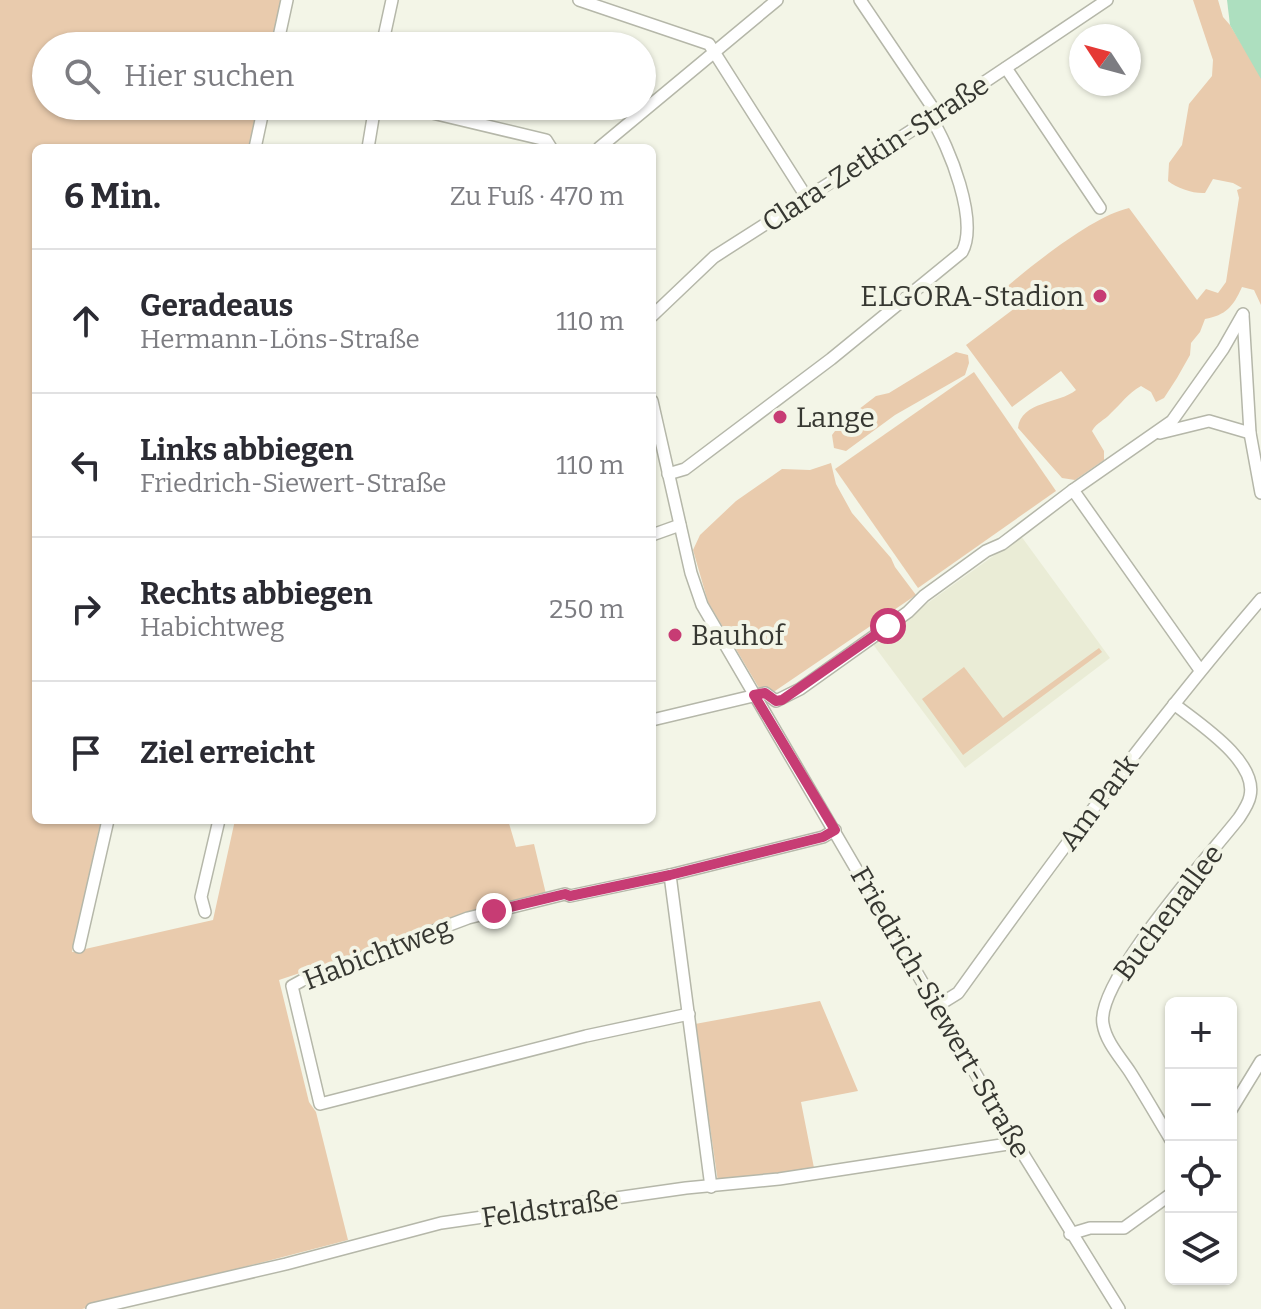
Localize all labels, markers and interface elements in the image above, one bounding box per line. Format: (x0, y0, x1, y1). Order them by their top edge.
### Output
north arrow (1069, 24, 1141, 96)
search box (32, 32, 656, 120)
icon: search (60, 54, 104, 98)
text: Hier suchen (124, 58, 294, 94)
street label: Clara-Zetkin-Straße (756, 68, 995, 239)
text: 6 Min. (64, 176, 161, 217)
text: Zu Fuß · 470 m (450, 181, 624, 212)
place label: ELGORA-Stadion (860, 280, 1084, 313)
marker: ELGORA-Stadion (1091, 287, 1109, 305)
text: Geradeaus (140, 288, 293, 324)
icon: ahead (64, 299, 108, 343)
text: 110 m (556, 306, 624, 337)
text: Hermann-Löns-Straße (140, 324, 420, 355)
place label: Lange (796, 401, 875, 434)
marker: Lange (771, 408, 789, 426)
text: Links abbiegen (140, 432, 353, 468)
icon: left (64, 443, 108, 487)
text: 110 m (556, 450, 624, 481)
text: Friedrich-Siewert-Straße (140, 468, 447, 499)
text: Rechts abbiegen (140, 576, 373, 612)
icon: right (64, 587, 108, 631)
text: 250 m (549, 594, 624, 625)
route start (870, 608, 906, 644)
text: Habichtweg (140, 612, 285, 643)
place label: Bauhof (691, 619, 787, 652)
marker: Bauhof (666, 626, 684, 644)
icon: arrive (64, 731, 108, 775)
text: Ziel erreicht (140, 735, 315, 771)
street label: Am Park (1052, 748, 1145, 856)
street label: Buchenallee (1107, 838, 1230, 987)
street label: Friedrich-Siewert-Straße (844, 861, 1037, 1163)
route end (476, 893, 512, 929)
street label: Habichtweg (299, 910, 456, 997)
map controls (1165, 997, 1237, 1285)
button: + (1165, 997, 1237, 1069)
button: − (1165, 1069, 1237, 1141)
button: locate (1165, 1141, 1237, 1213)
street label: Feldstraße (479, 1183, 621, 1234)
button: layers (1165, 1213, 1237, 1285)

